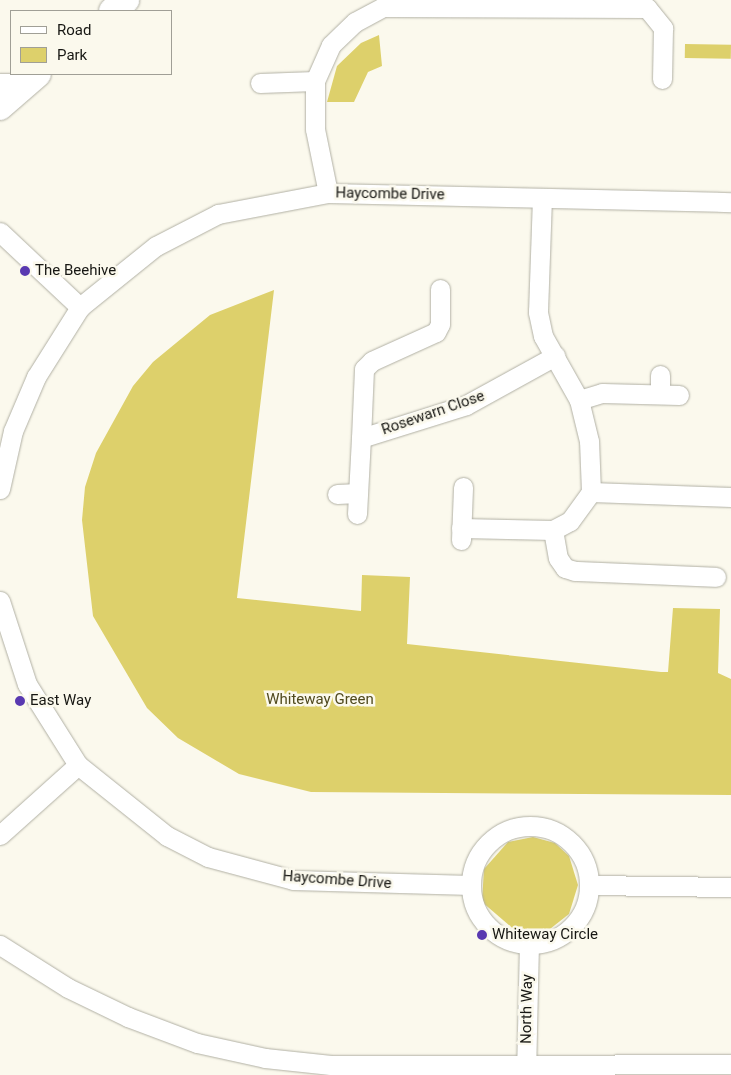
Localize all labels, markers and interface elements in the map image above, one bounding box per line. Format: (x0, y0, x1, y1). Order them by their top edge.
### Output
legend (10, 10, 172, 75)
text: Road (57, 21, 91, 39)
text: Park (57, 46, 87, 64)
street label: Haycombe Drive (335, 184, 445, 204)
place label: The Beehive (35, 262, 116, 280)
marker: The Beehive (19, 265, 31, 277)
street label: Rosewarn Close (379, 387, 487, 439)
park label: Whiteway Green (266, 691, 374, 709)
place label: East Way (30, 692, 91, 710)
marker: East Way (14, 695, 26, 707)
street label: Haycombe Drive (282, 867, 392, 893)
place label: Whiteway Circle (492, 926, 598, 944)
marker: Whiteway Circle (476, 929, 488, 941)
street label: North Way (517, 974, 537, 1044)

